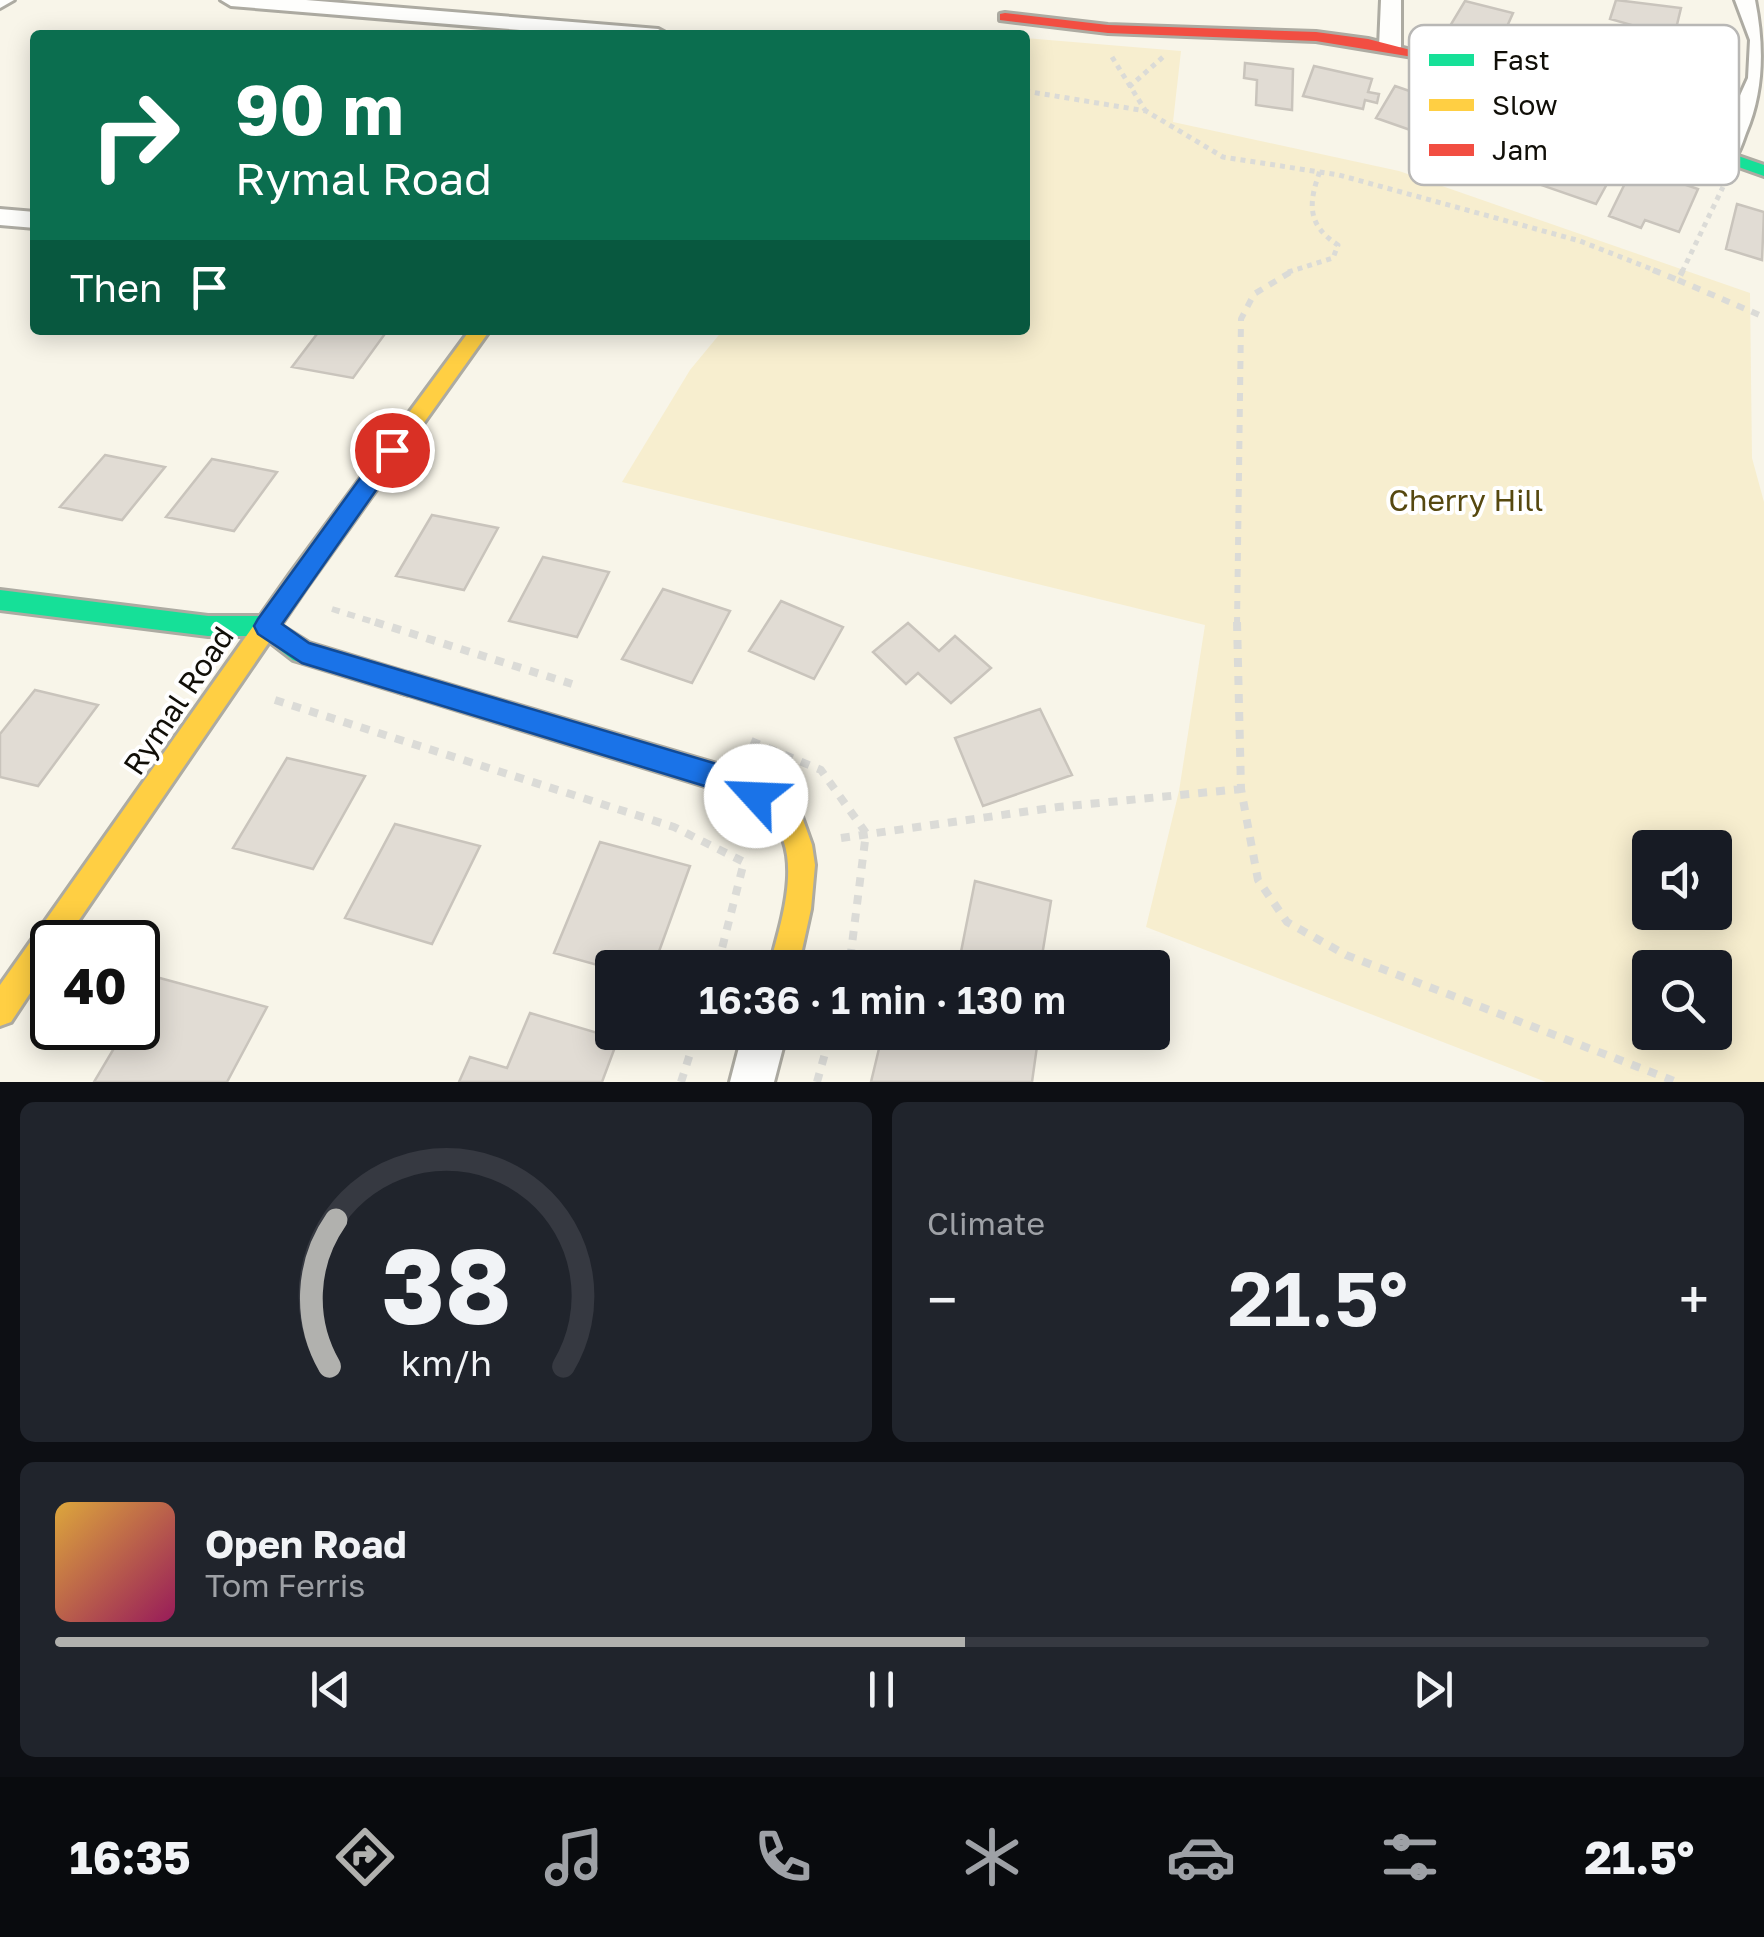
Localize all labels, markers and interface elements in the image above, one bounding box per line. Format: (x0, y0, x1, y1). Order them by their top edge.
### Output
legend (1409, 25, 1739, 185)
text: Fast (1492, 43, 1550, 76)
text: 90 m (235, 66, 404, 150)
icon: right (70, 70, 200, 200)
text: Slow (1492, 88, 1558, 121)
text: Jam (1492, 133, 1548, 166)
text: Rymal Road (235, 151, 492, 205)
icon: arrive (182, 260, 237, 315)
text: Then (70, 265, 162, 310)
pin (350, 408, 435, 493)
icon: arrive (365, 423, 420, 478)
park label: Cherry Hill (1389, 482, 1543, 518)
street label: Rymal Road (115, 619, 241, 782)
position arrow (704, 744, 808, 848)
map controls (1632, 830, 1732, 1050)
button: sound (1632, 830, 1732, 930)
speed limit sign: 40 (30, 920, 160, 1050)
button: search (1632, 950, 1732, 1050)
text: 16:36 · 1 min · 130 m (699, 977, 1066, 1022)
text: Climate (927, 1204, 1045, 1242)
text: 38 (381, 1222, 511, 1347)
text: 21.5° (1228, 1252, 1408, 1343)
text: − (927, 1266, 957, 1332)
text: + (1679, 1266, 1709, 1332)
text: km/h (401, 1341, 491, 1384)
text: Open Road (205, 1521, 407, 1566)
text: Tom Ferris (205, 1566, 365, 1604)
icon: previous (303, 1662, 358, 1717)
icon: pause (854, 1662, 909, 1717)
icon: next (1406, 1662, 1461, 1717)
icon: directions (330, 1822, 400, 1892)
icon: music (539, 1822, 609, 1892)
icon: phone (748, 1822, 818, 1892)
icon: climate (957, 1822, 1027, 1892)
icon: car (1166, 1822, 1236, 1892)
icon: filters (1375, 1822, 1445, 1892)
text: 16:35 (70, 1830, 191, 1884)
text: 21.5° (1584, 1830, 1694, 1884)

